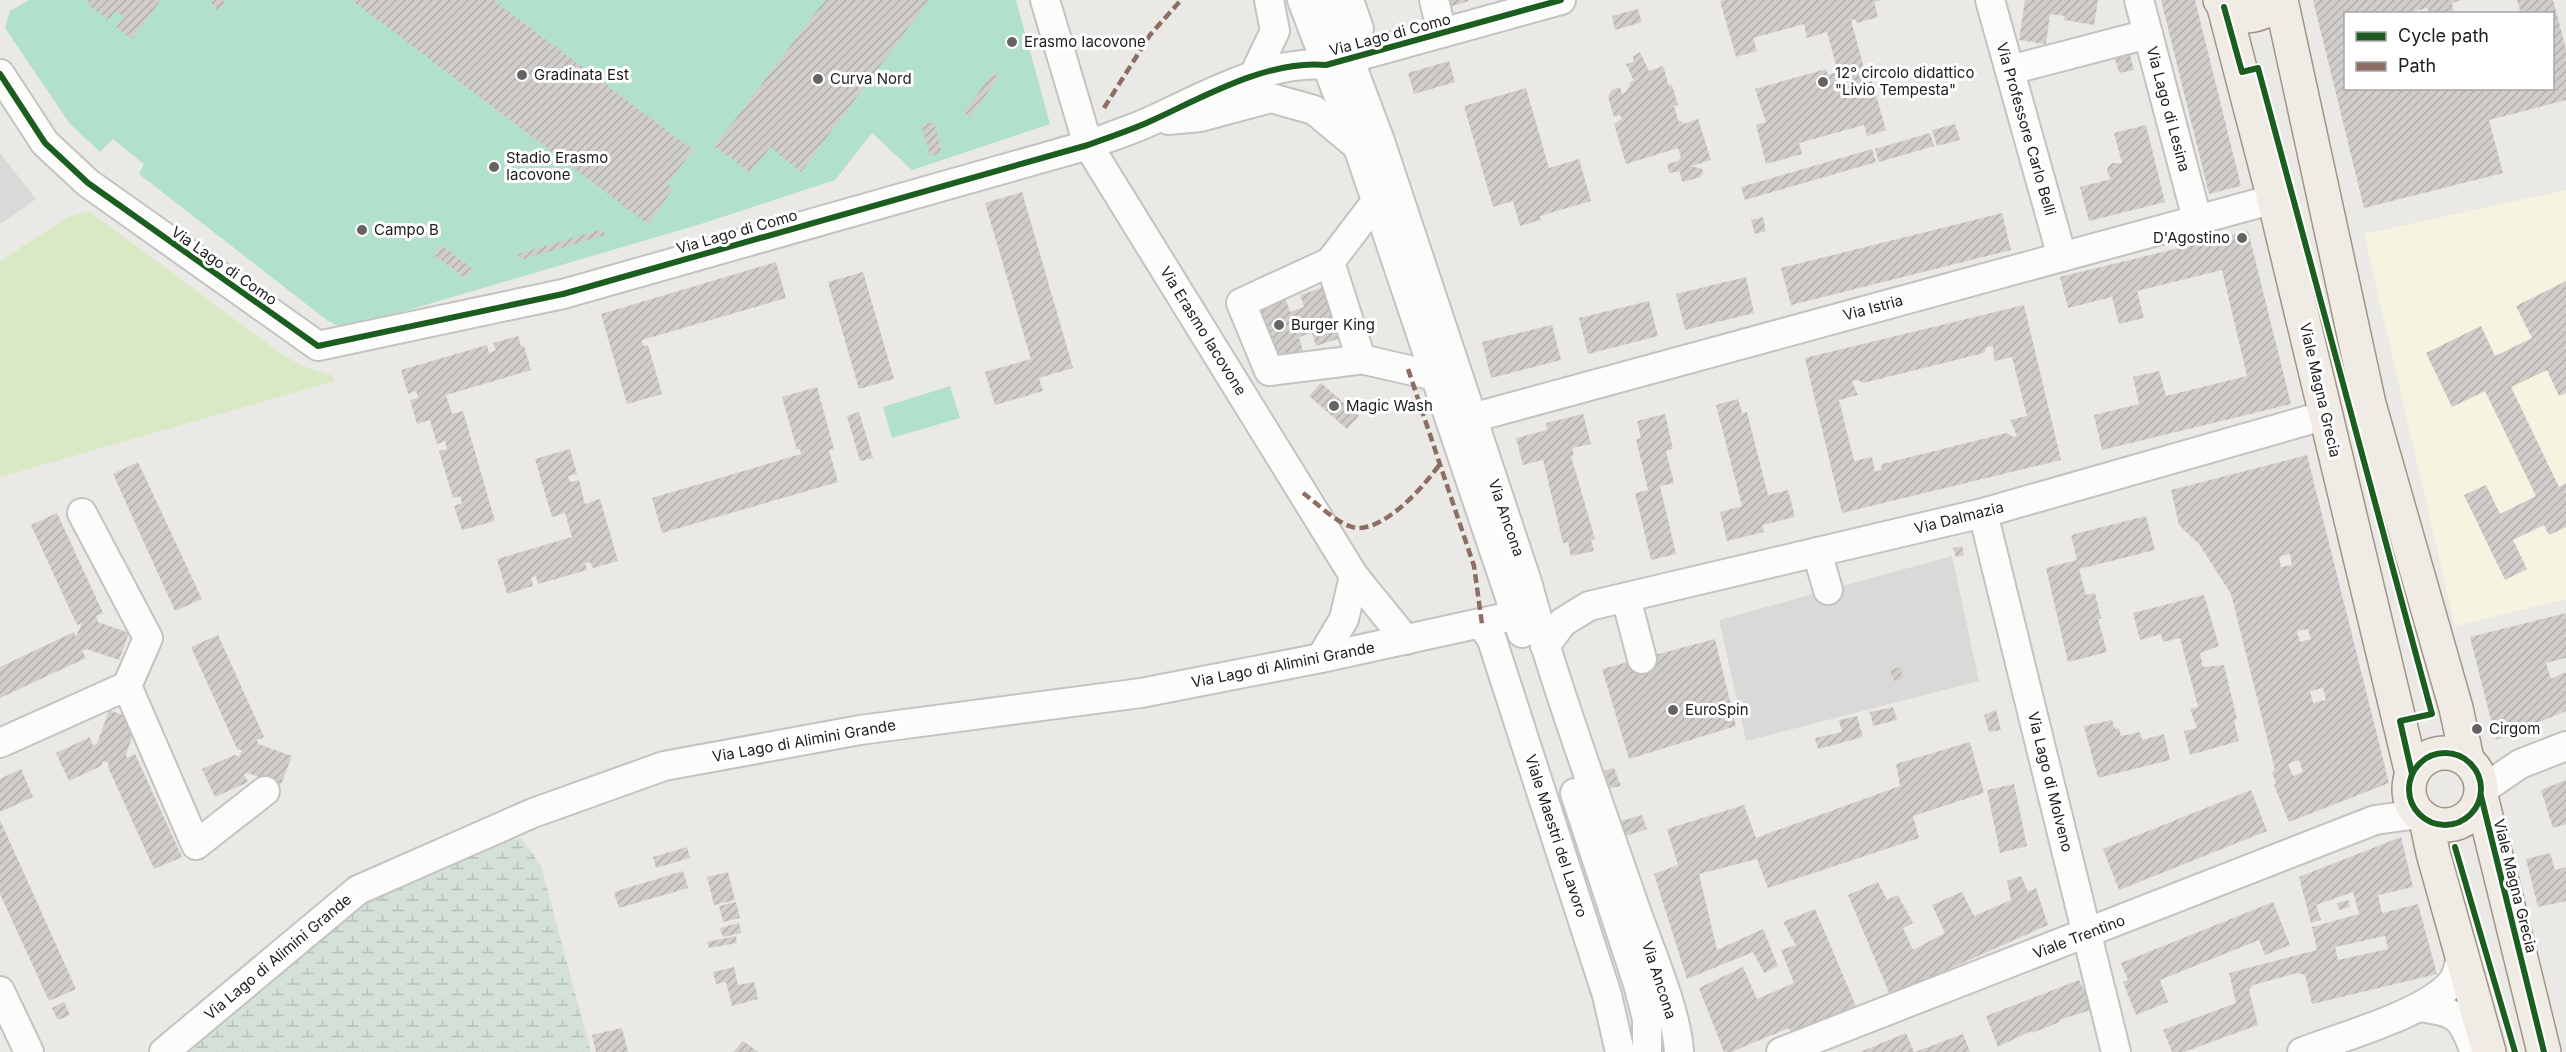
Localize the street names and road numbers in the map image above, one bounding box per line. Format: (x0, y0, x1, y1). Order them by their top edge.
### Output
street label: Via Lago di Como (1327, 9, 1453, 60)
street label: Via Professore Carlo Belli (1993, 40, 2060, 218)
street label: Via Lago di Lesina (2143, 44, 2194, 174)
street label: Via Lago di Como (674, 205, 800, 258)
street label: Via Lago di Como (168, 222, 281, 309)
street label: Via Erasmo Iacovone (1156, 263, 1251, 399)
street label: Via Istria (1841, 290, 1905, 325)
street label: Viale Magna Grecia (2296, 321, 2345, 459)
street label: Via Ancona (1484, 477, 1529, 559)
street label: Via Dalmazia (1912, 497, 2006, 538)
street label: Via Lago di Alimini Grande (1190, 637, 1376, 692)
street label: Via Lago di Molveno (2024, 710, 2077, 854)
street label: Via Lago di Alimini Grande (711, 715, 897, 766)
street label: Viale Maestri del Lavoro (1521, 752, 1592, 920)
street label: Viale Magna Grecia (2490, 817, 2541, 955)
street label: Via Lago di Alimini Grande (200, 890, 355, 1024)
street label: Viale Trentino (2030, 910, 2128, 963)
street label: Via Ancona (1638, 939, 1681, 1021)

